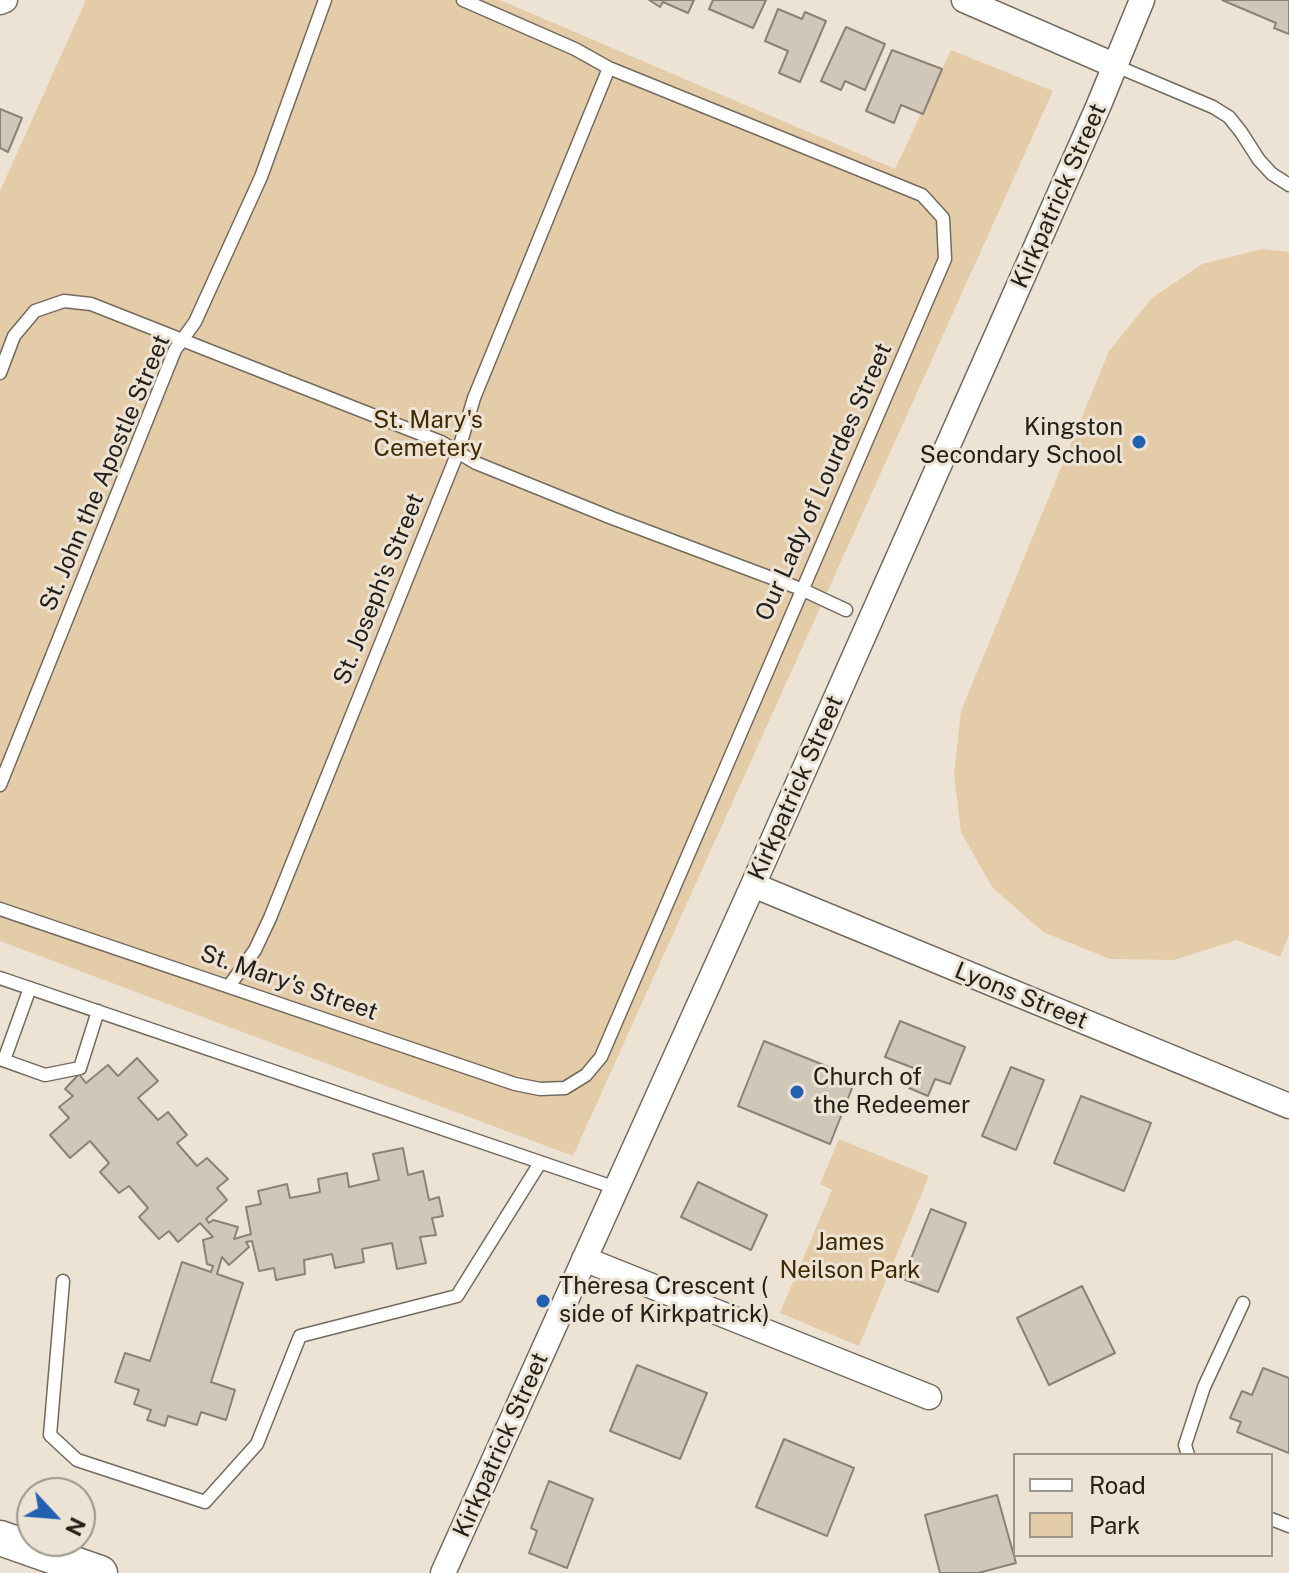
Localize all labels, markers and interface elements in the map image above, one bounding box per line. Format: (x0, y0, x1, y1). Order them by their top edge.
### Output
street label: Kirkpatrick Street (1005, 99, 1113, 293)
street label: St. John the Apostle Street (34, 330, 176, 616)
street label: Our Lady of Lourdes Street (750, 339, 898, 625)
park label: St. Mary's Cemetery (373, 407, 483, 463)
place label: Kingston Secondary School (920, 414, 1123, 470)
marker: Kingston Secondary School (1130, 433, 1148, 451)
street label: St. Joseph's Street (327, 489, 431, 689)
street label: Kirkpatrick Street (742, 691, 850, 885)
street label: St. Mary's Street (197, 939, 381, 1027)
street label: Lyons Street (950, 956, 1092, 1036)
place label: Church of the Redeemer (813, 1064, 970, 1120)
marker: Church of the Redeemer (788, 1083, 806, 1101)
park label: James Neilson Park (779, 1229, 921, 1285)
place label: Theresa Crescent ( side of Kirkpatrick) (559, 1273, 770, 1329)
marker: Theresa Crescent ( side of Kirkpatrick) (534, 1292, 552, 1310)
street label: Kirkpatrick Street (447, 1348, 555, 1542)
legend (1013, 1453, 1273, 1557)
text: Road (1089, 1471, 1146, 1499)
north arrow (16, 1477, 96, 1557)
text: Park (1089, 1511, 1140, 1539)
text: N (60, 1513, 91, 1540)

